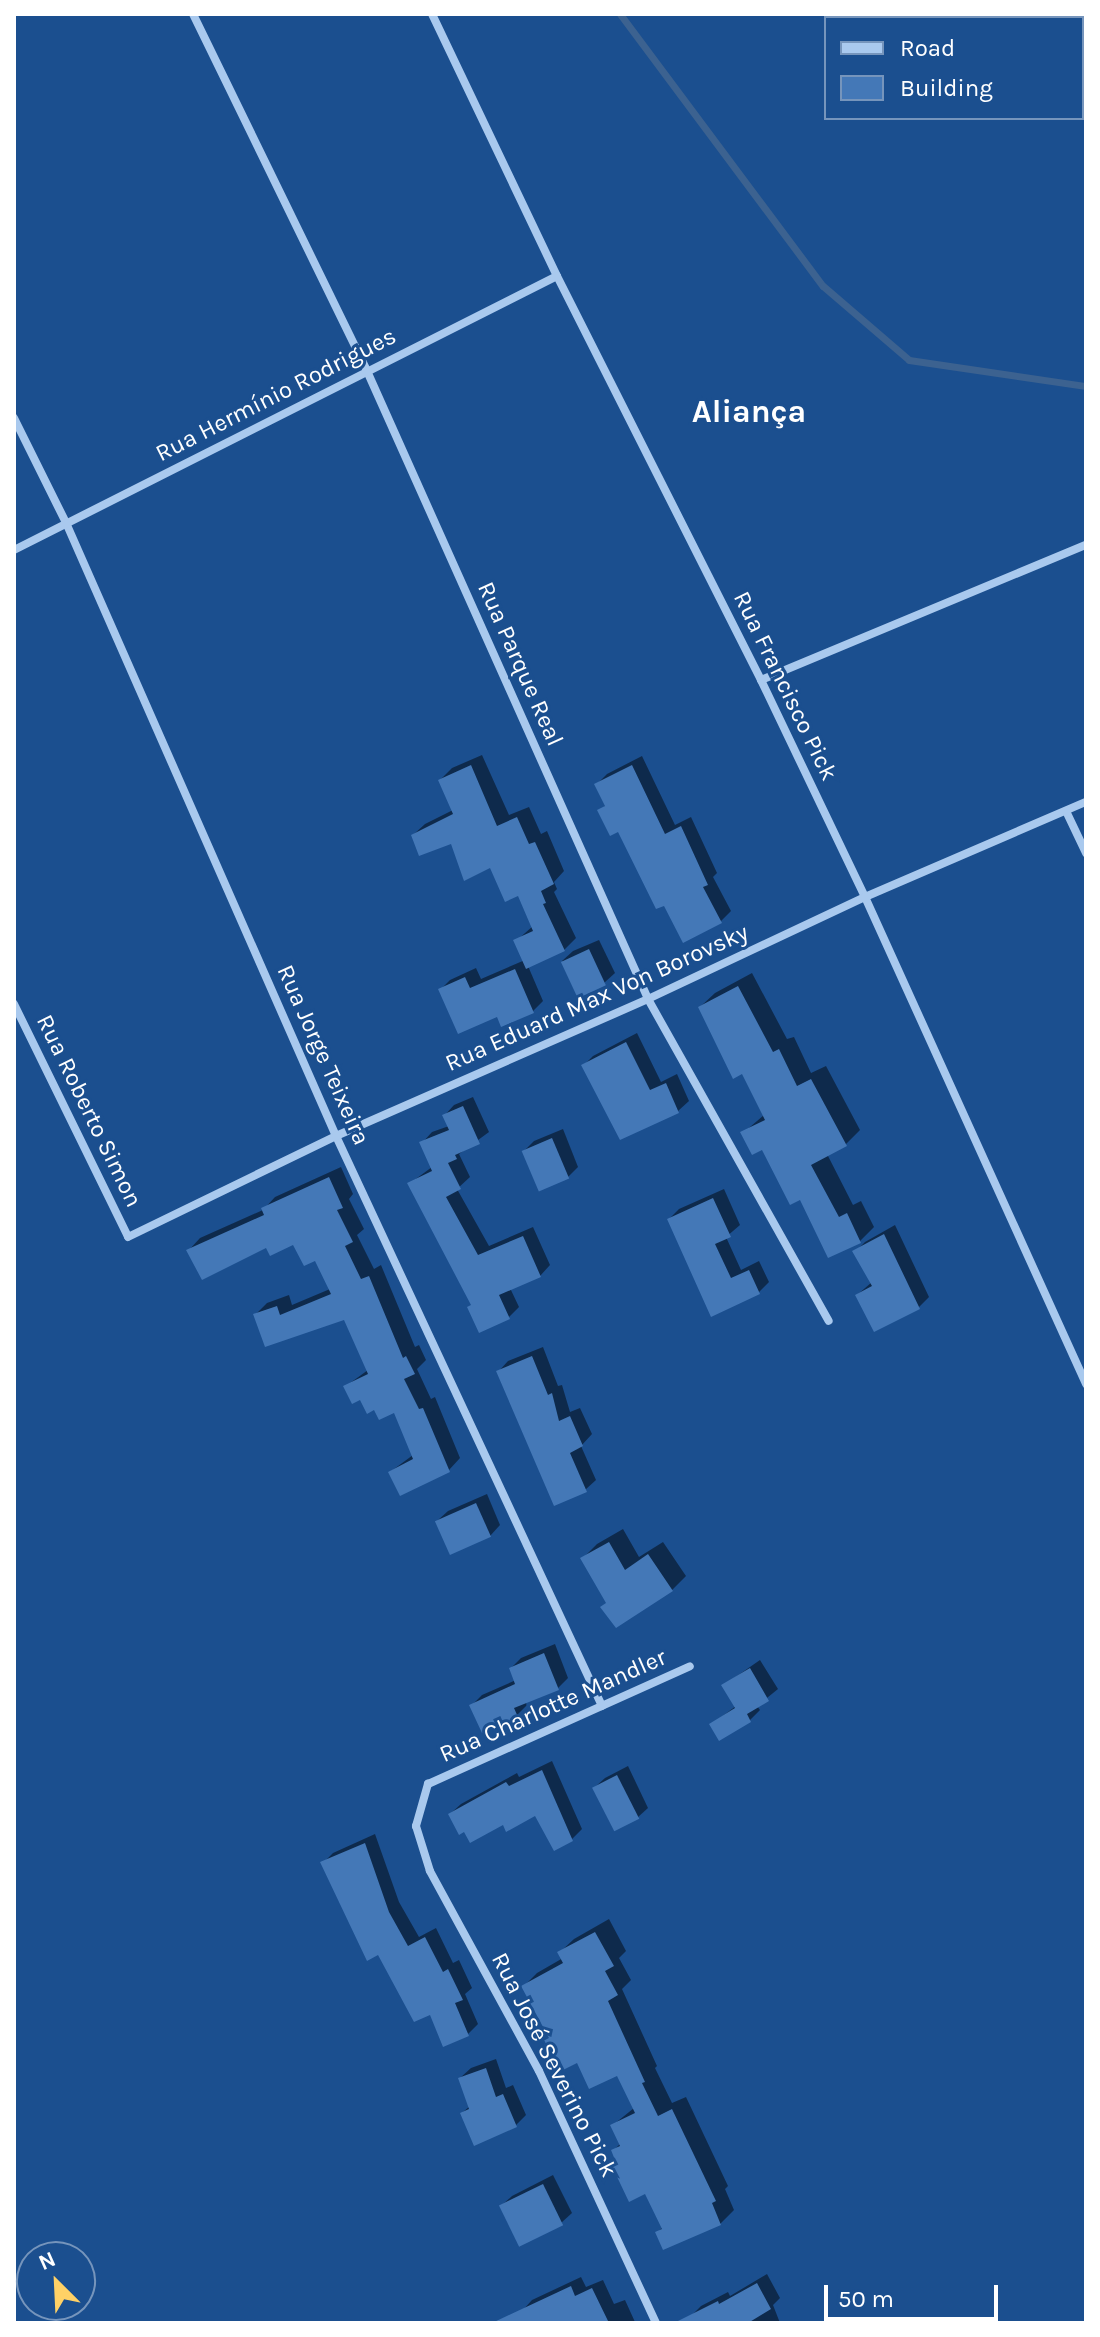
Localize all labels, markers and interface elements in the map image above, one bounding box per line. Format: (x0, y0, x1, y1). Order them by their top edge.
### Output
legend (824, 16, 1084, 120)
text: Road (900, 34, 955, 62)
text: Building (900, 74, 993, 102)
street label: Rua Hermínio Rodrigues (151, 322, 401, 468)
district label: Aliança (692, 393, 806, 431)
street label: Rua Parque Real (471, 577, 569, 751)
street label: Rua Francisco Pick (727, 587, 843, 785)
street label: Rua Eduard Max Von Borovsky (441, 918, 753, 1078)
street label: Rua Jorge Teixeira (270, 960, 376, 1150)
street label: Rua Roberto Simon (30, 1010, 148, 1212)
street label: Rua Charlotte Mandler (435, 1643, 671, 1769)
street label: Rua José Severino Pick (485, 1948, 623, 2182)
north arrow (16, 2241, 96, 2321)
text: N (35, 2246, 60, 2276)
scale bar (828, 2269, 1002, 2319)
text: 50 m (838, 2285, 894, 2313)

